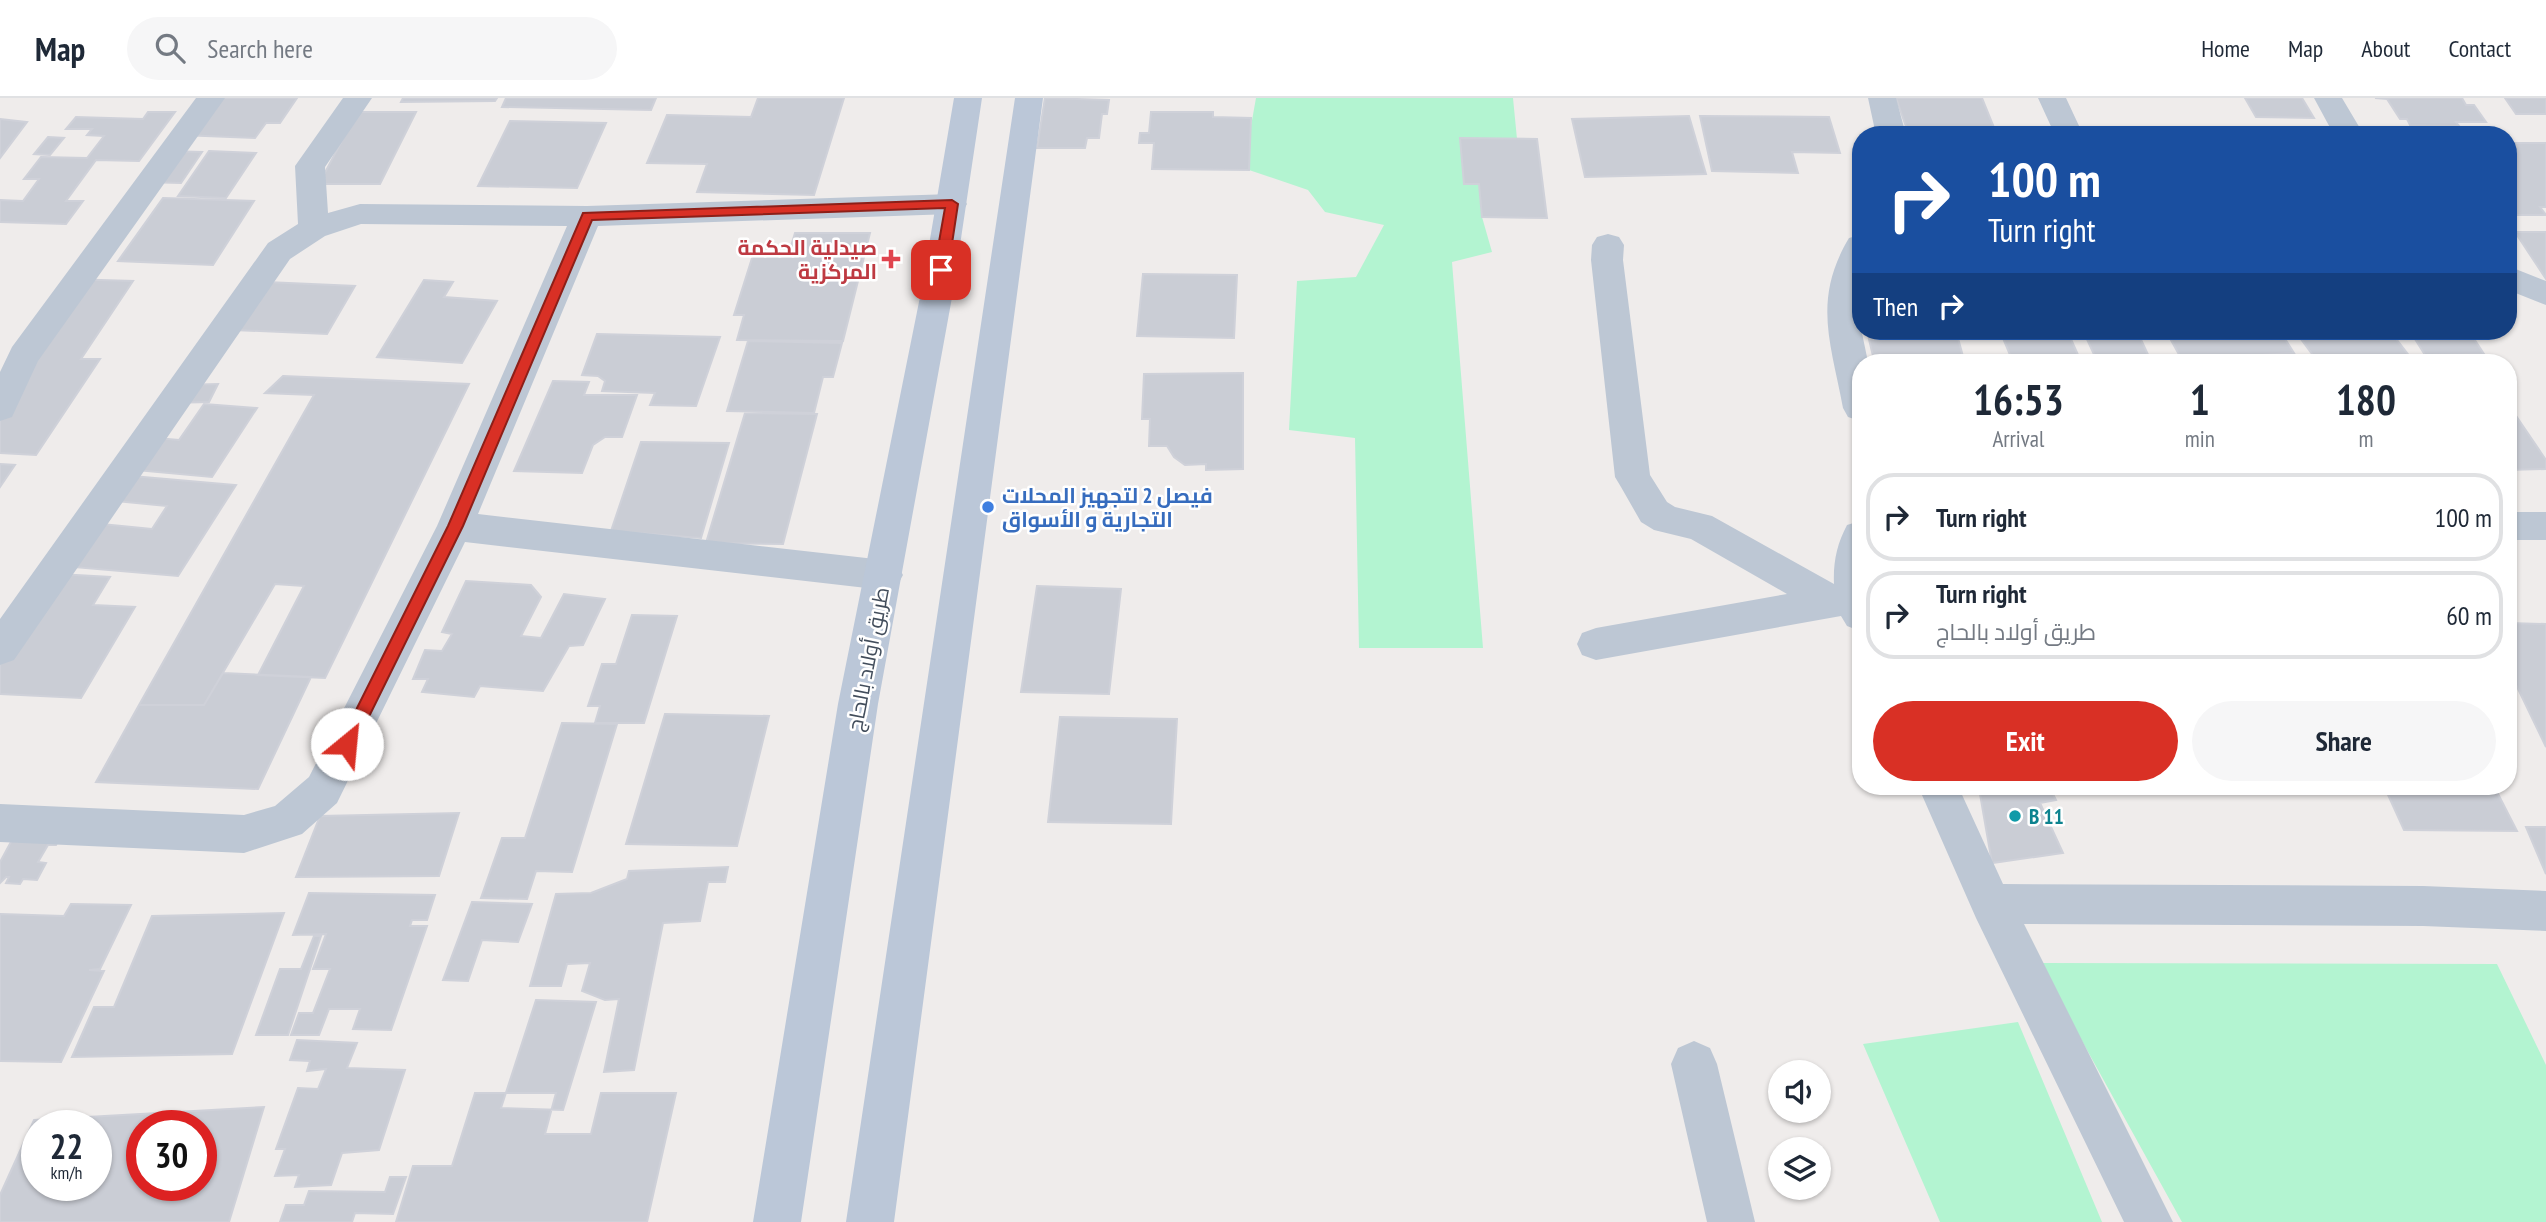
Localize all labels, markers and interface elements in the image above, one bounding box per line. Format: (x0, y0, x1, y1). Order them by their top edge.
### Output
search box (127, 17, 617, 80)
text: Map (35, 27, 85, 70)
icon: search (151, 29, 189, 67)
text: Search here (207, 32, 313, 65)
text: Home (2201, 33, 2250, 64)
text: Map (2288, 33, 2323, 64)
text: About (2361, 33, 2410, 64)
text: Contact (2448, 33, 2511, 64)
text: 100 m (1988, 147, 2101, 211)
icon: right (1873, 154, 1964, 245)
text: Turn right (1988, 209, 2096, 251)
place label: صيدلية الحكمة المركزية (738, 234, 877, 285)
pin (911, 240, 971, 300)
marker: صيدلية الحكمة المركزية (883, 251, 899, 267)
icon: arrive (922, 251, 960, 289)
icon: right (1932, 287, 1970, 325)
text: Then (1873, 290, 1918, 323)
text: 16:53 (1973, 372, 2064, 427)
text: 1 (2190, 372, 2210, 427)
text: 180 (2336, 372, 2396, 427)
text: Arrival (1992, 424, 2044, 453)
text: min (2185, 424, 2215, 453)
text: m (2358, 424, 2373, 453)
place label: فيصل 2 لتجهيز المحلات التجارية و الأسواق (1002, 482, 1213, 533)
icon: right (1877, 498, 1915, 536)
marker: فيصل 2 لتجهيز المحلات التجارية و الأسواق (980, 499, 996, 515)
text: Turn right (1936, 501, 2027, 534)
text: 100 m (2434, 501, 2492, 534)
text: Turn right (1936, 577, 2027, 610)
street label: طريق أولاد بالحاج (841, 585, 896, 734)
icon: right (1877, 596, 1915, 634)
text: 60 m (2446, 599, 2492, 632)
text: طريق أولاد بالحاج (1936, 617, 2096, 646)
button: Exit (1873, 701, 2178, 781)
button: Share (2192, 701, 2496, 781)
position arrow (310, 707, 384, 781)
place label: B 11 (2029, 803, 2064, 830)
marker: B 11 (2007, 808, 2023, 824)
map controls (1768, 1060, 1831, 1200)
button: sound (1768, 1060, 1831, 1123)
speed limit sign: 30 (126, 1110, 217, 1201)
text: 22 (50, 1123, 83, 1169)
button: layers (1768, 1137, 1831, 1200)
text: km/h (51, 1161, 82, 1184)

